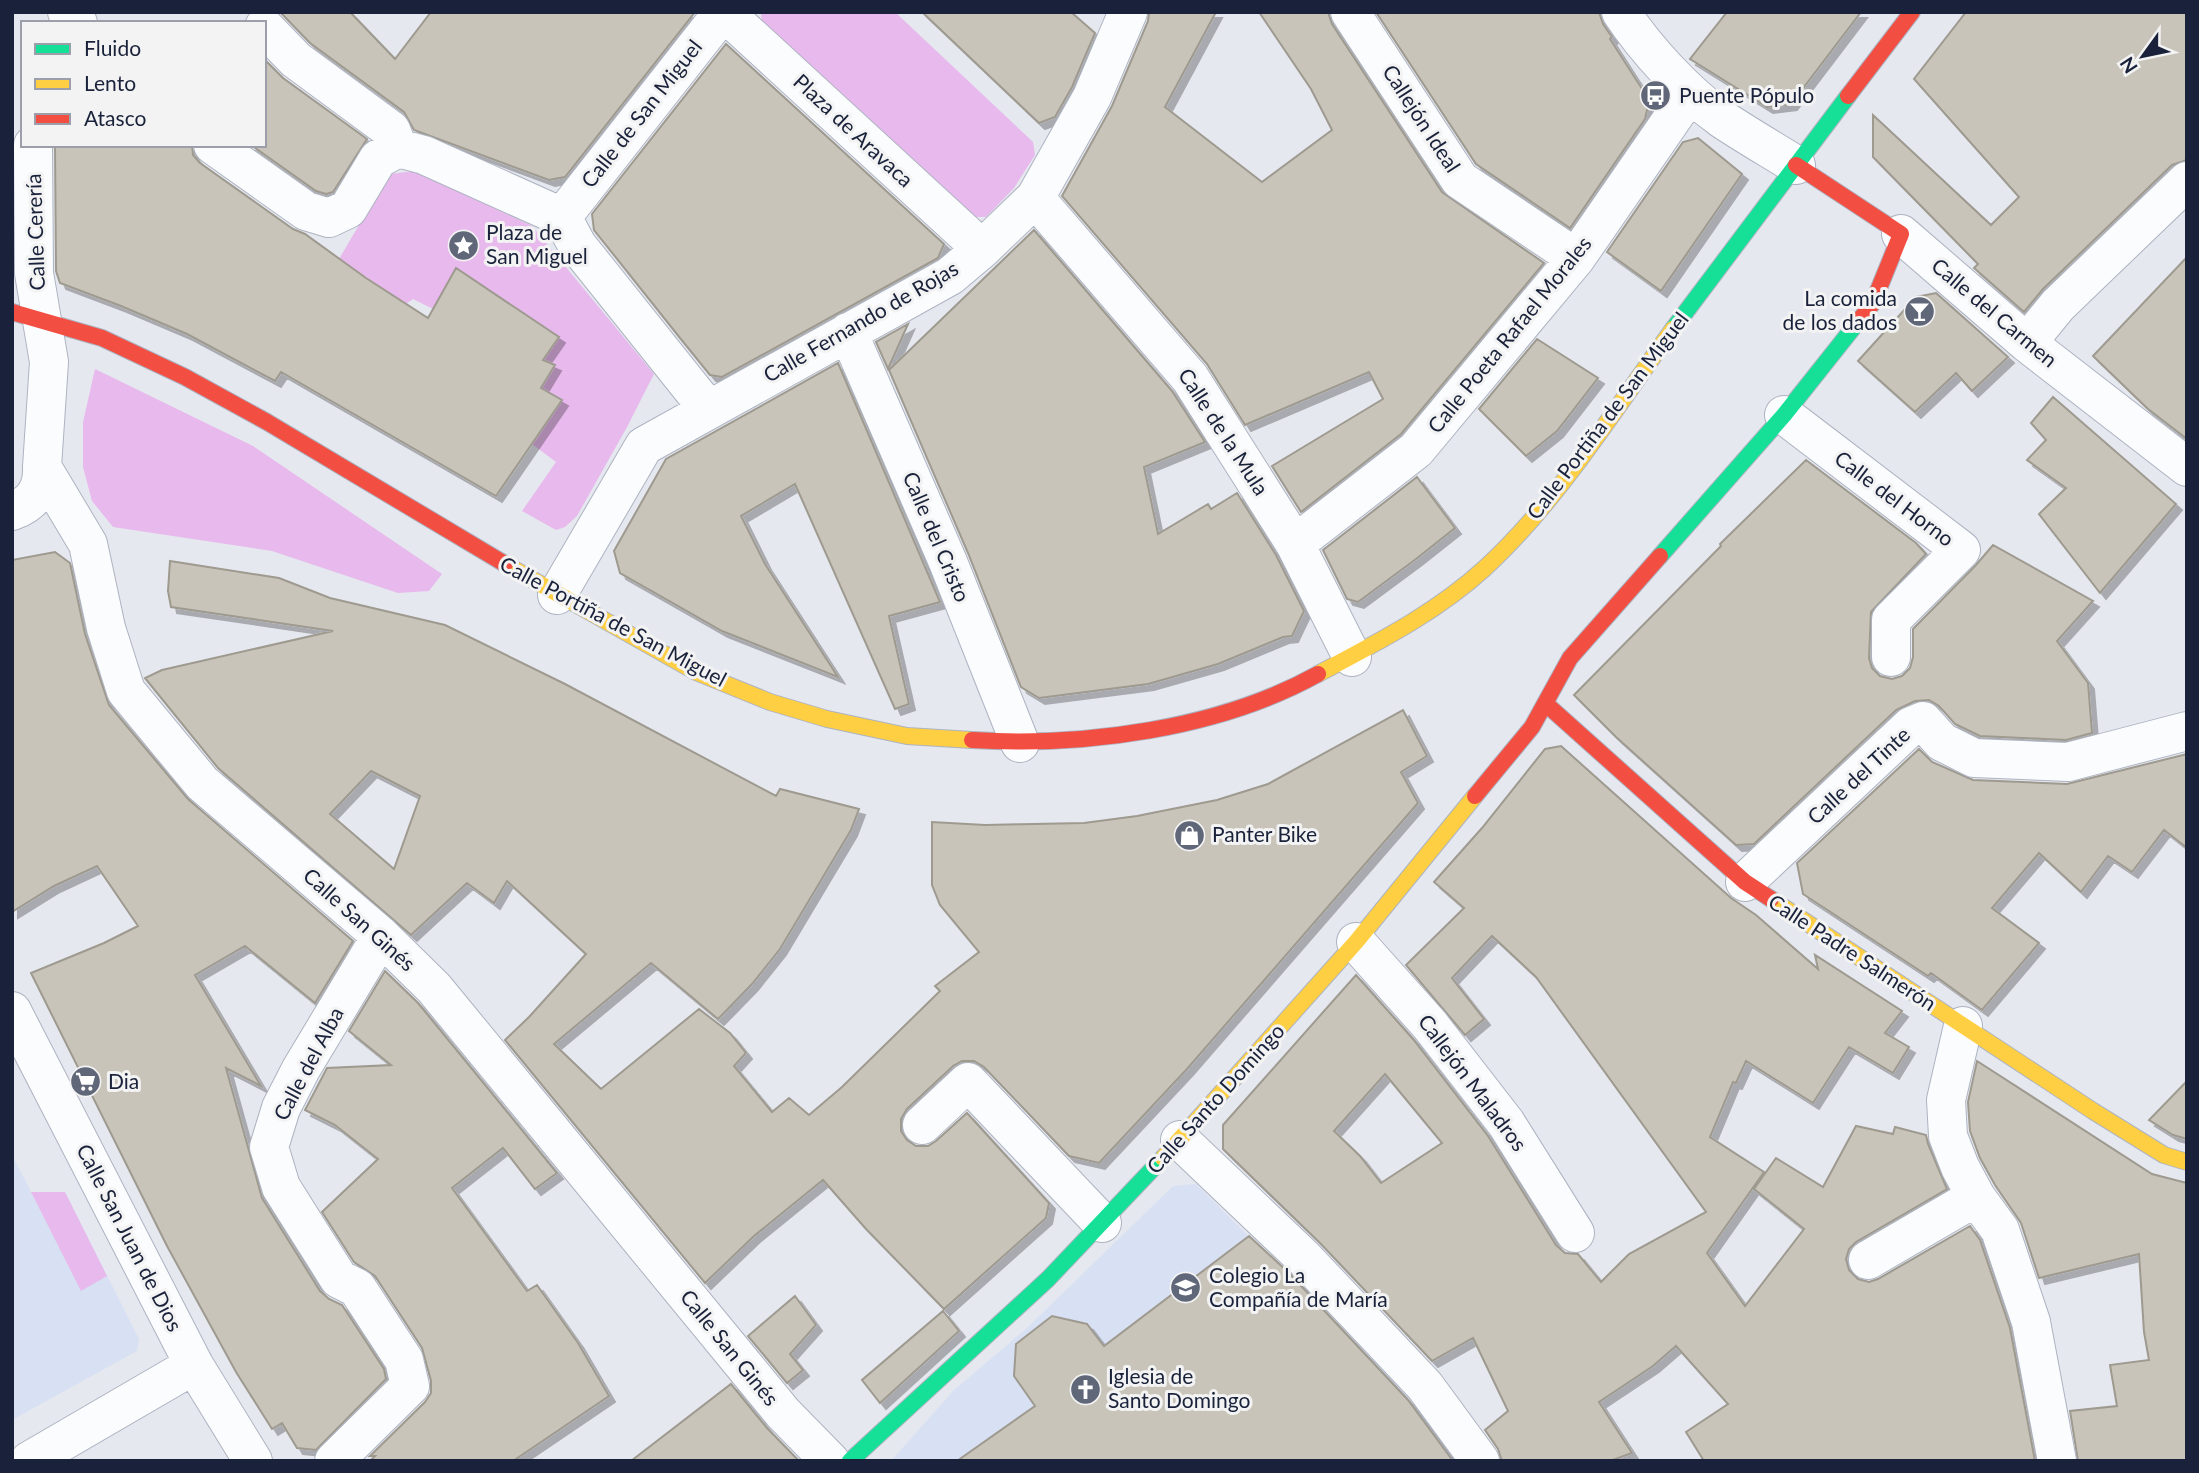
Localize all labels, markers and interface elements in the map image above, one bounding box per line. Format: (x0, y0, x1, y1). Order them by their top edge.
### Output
legend (21, 21, 266, 147)
north arrow (2108, 21, 2178, 91)
street label: Calle de San Miguel (575, 34, 706, 192)
text: Fluido (84, 35, 141, 60)
text: N (2115, 53, 2142, 78)
street label: Callejón Ideal (1378, 60, 1466, 177)
street label: Plaza de Aravaca (789, 68, 919, 192)
text: Lento (84, 70, 136, 95)
bus stop icon: Puente Pópulo (1639, 79, 1673, 113)
place label: Puente Pópulo (1679, 82, 1814, 107)
text: Atasco (84, 105, 146, 130)
street label: Calle Cerería (20, 173, 49, 291)
place label: Plaza de San Miguel (486, 219, 588, 268)
place icon: Plaza de San Miguel (446, 228, 480, 262)
street label: Calle Poeta Rafael Morales (1422, 231, 1596, 437)
street label: Calle del Carmen (1927, 252, 2063, 372)
street label: Calle Fernando de Rojas (758, 255, 962, 387)
place label: La comida de los dados (1782, 285, 1897, 334)
bar icon: La comida de los dados (1903, 294, 1937, 328)
street label: Calle Portiña de San Miguel (1521, 307, 1693, 524)
street label: Calle de la Mula (1174, 363, 1275, 499)
street label: Calle del Horno (1830, 445, 1960, 551)
street label: Calle del Cristo (899, 467, 976, 605)
street label: Calle Portiña de San Miguel (496, 550, 731, 691)
street label: Calle del Tinte (1802, 721, 1914, 829)
shop icon: Panter Bike (1172, 818, 1206, 852)
place label: Panter Bike (1212, 821, 1317, 846)
street label: Calle San Ginés (299, 862, 421, 976)
street label: Calle Padre Salmerón (1764, 888, 1941, 1015)
street label: Calle del Alba (267, 1002, 348, 1124)
street label: Callejón Maladros (1414, 1009, 1533, 1155)
street label: Calle Santo Domingo (1141, 1018, 1289, 1178)
supermarket icon: Dia (68, 1065, 102, 1099)
place label: Dia (108, 1068, 139, 1093)
street label: Calle San Juan de Dios (72, 1139, 188, 1335)
place label: Colegio La Compañía de María (1209, 1262, 1388, 1311)
school or university icon: Colegio La Compañía de María (1169, 1271, 1203, 1305)
street label: Calle San Ginés (676, 1284, 785, 1410)
place label: Iglesia de Santo Domingo (1108, 1363, 1251, 1412)
church icon: Iglesia de Santo Domingo (1068, 1372, 1102, 1406)

